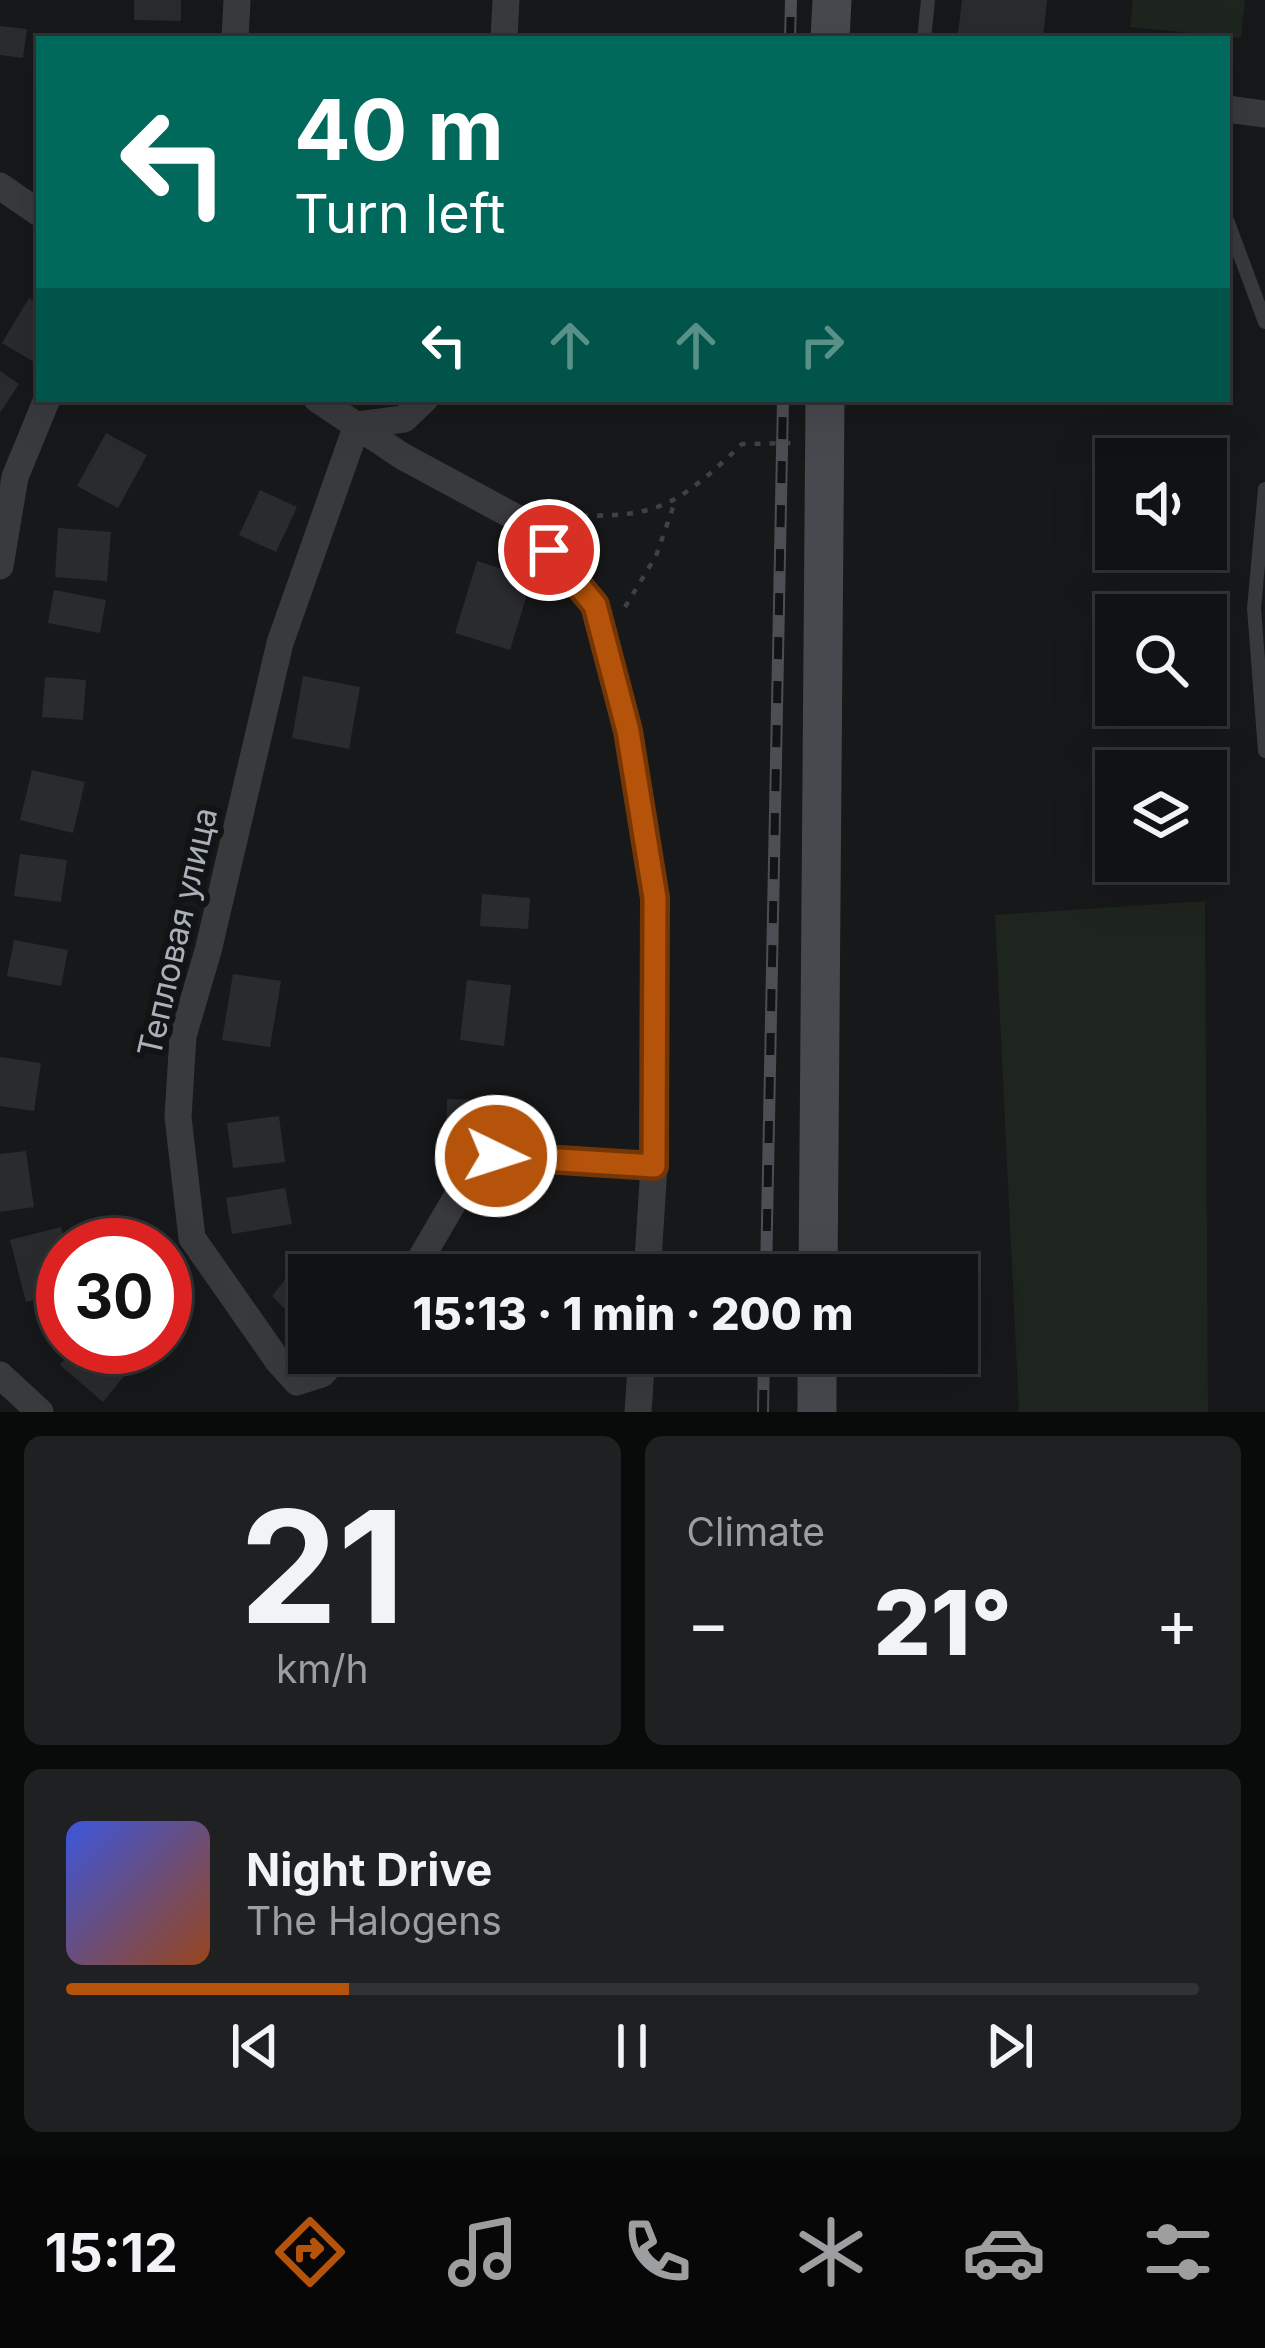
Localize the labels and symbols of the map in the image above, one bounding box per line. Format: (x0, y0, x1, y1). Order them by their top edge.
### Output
pin (498, 499, 600, 601)
street label: Тепловая улица (129, 803, 225, 1061)
position arrow (433, 1093, 559, 1219)
speed limit sign: 30 (36, 1218, 192, 1374)

